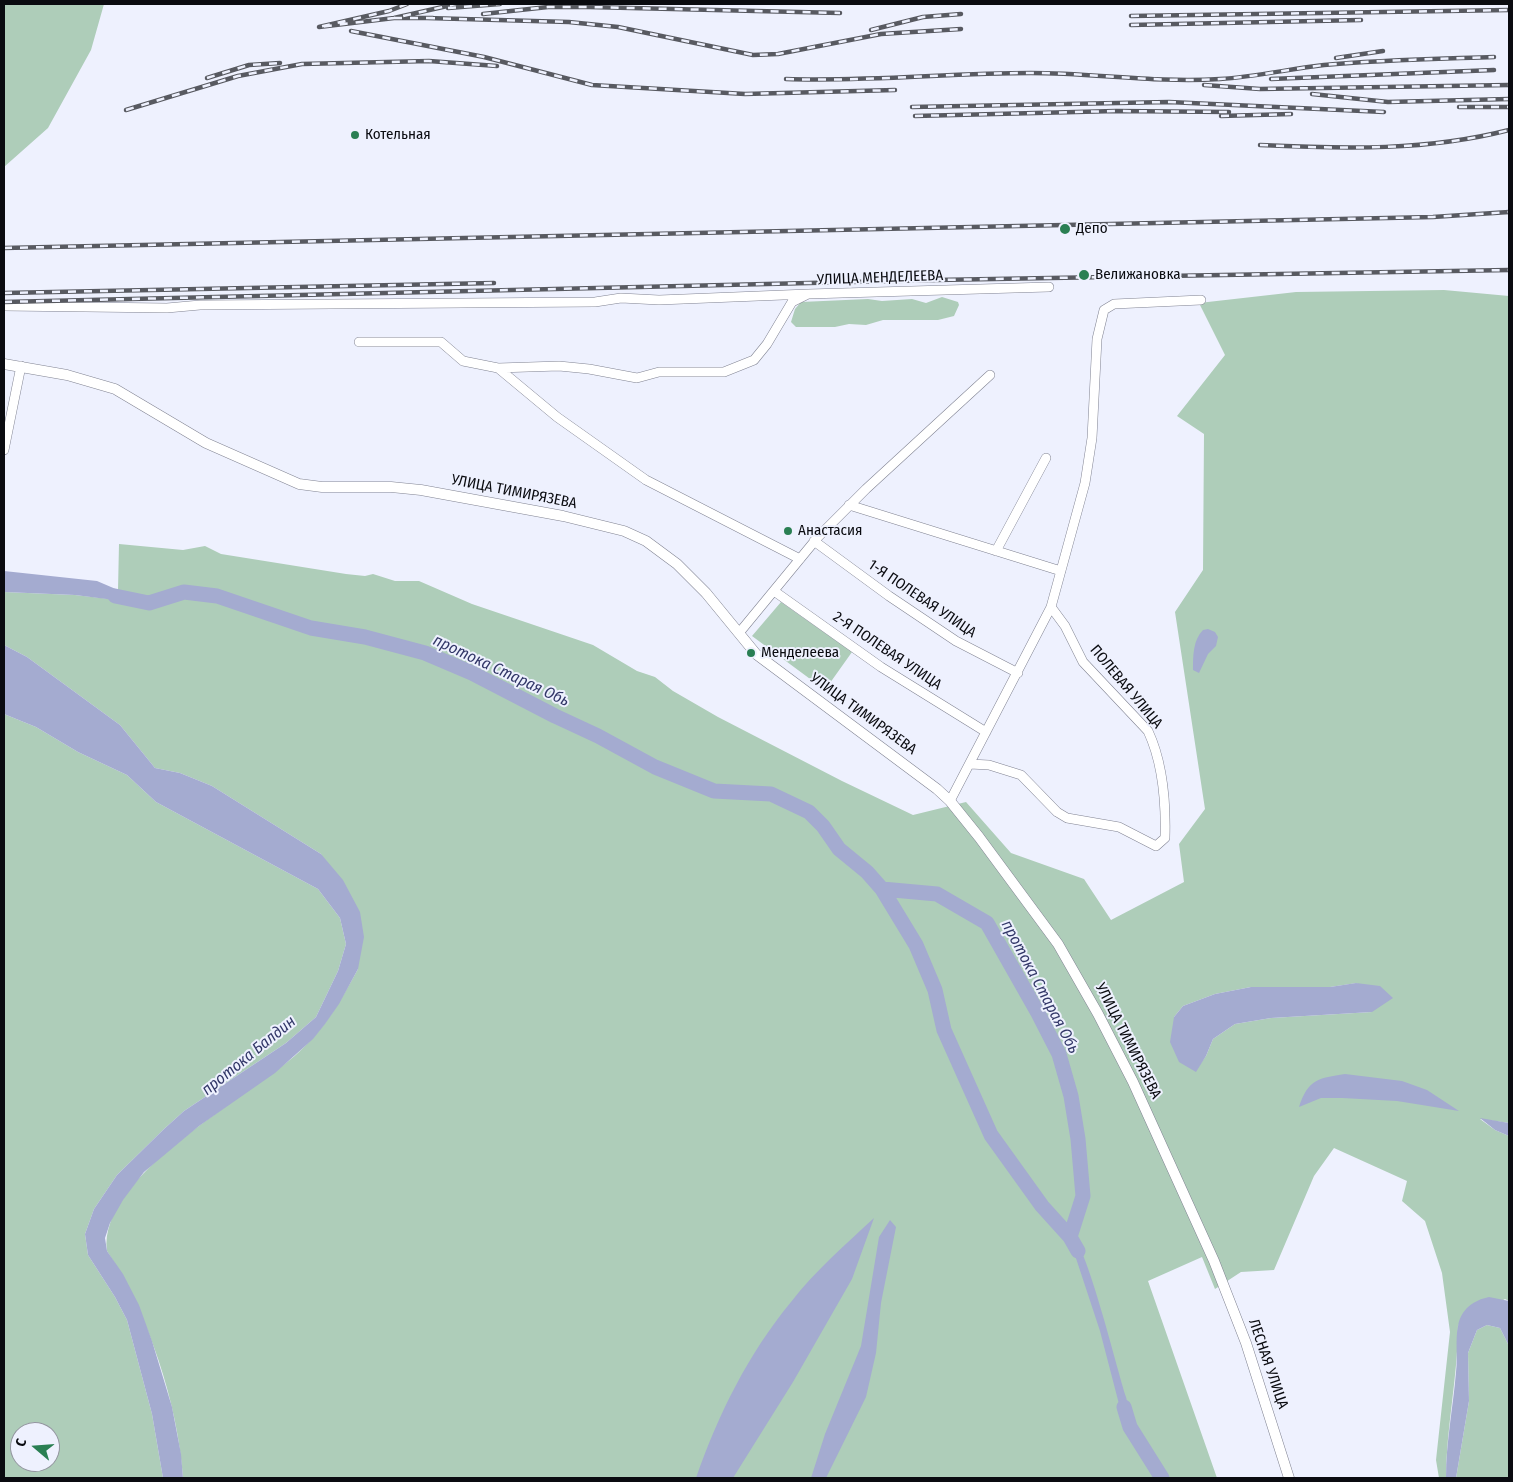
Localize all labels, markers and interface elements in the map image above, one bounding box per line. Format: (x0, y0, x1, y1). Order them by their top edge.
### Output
place label: Котельная (365, 126, 431, 144)
marker: Котельная (349, 129, 361, 141)
place label: Депо (1076, 220, 1108, 238)
marker: Депо (1058, 222, 1072, 236)
place label: Велижановка (1095, 266, 1181, 284)
street label: УЛИЦА МЕНДЕЛЕЕВА (817, 267, 943, 289)
marker: Велижановка (1077, 268, 1091, 282)
street label: УЛИЦА ТИМИРЯЗЕВА (450, 471, 578, 513)
place label: Анастасия (798, 522, 862, 540)
marker: Анастасия (782, 525, 794, 537)
street label: 1-Я ПОЛЕВАЯ УЛИЦА (865, 556, 979, 642)
street label: 2-Я ПОЛЕВАЯ УЛИЦА (829, 608, 945, 694)
water label: протока Старая Обь (430, 631, 572, 711)
street label: ПОЛЕВАЯ УЛИЦА (1086, 642, 1166, 732)
place label: Менделеева (761, 644, 839, 662)
marker: Менделеева (745, 647, 757, 659)
street label: УЛИЦА ТИМИРЯЗЕВА (806, 669, 920, 759)
water label: протока Старая Обь (997, 917, 1083, 1057)
street label: УЛИЦА ТИМИРЯЗЕВА (1091, 980, 1165, 1102)
water label: протока Балдин (198, 1012, 300, 1100)
street label: ЛЕСНАЯ УЛИЦА (1244, 1317, 1292, 1411)
north arrow (10, 1422, 60, 1472)
text: С (12, 1436, 30, 1449)

